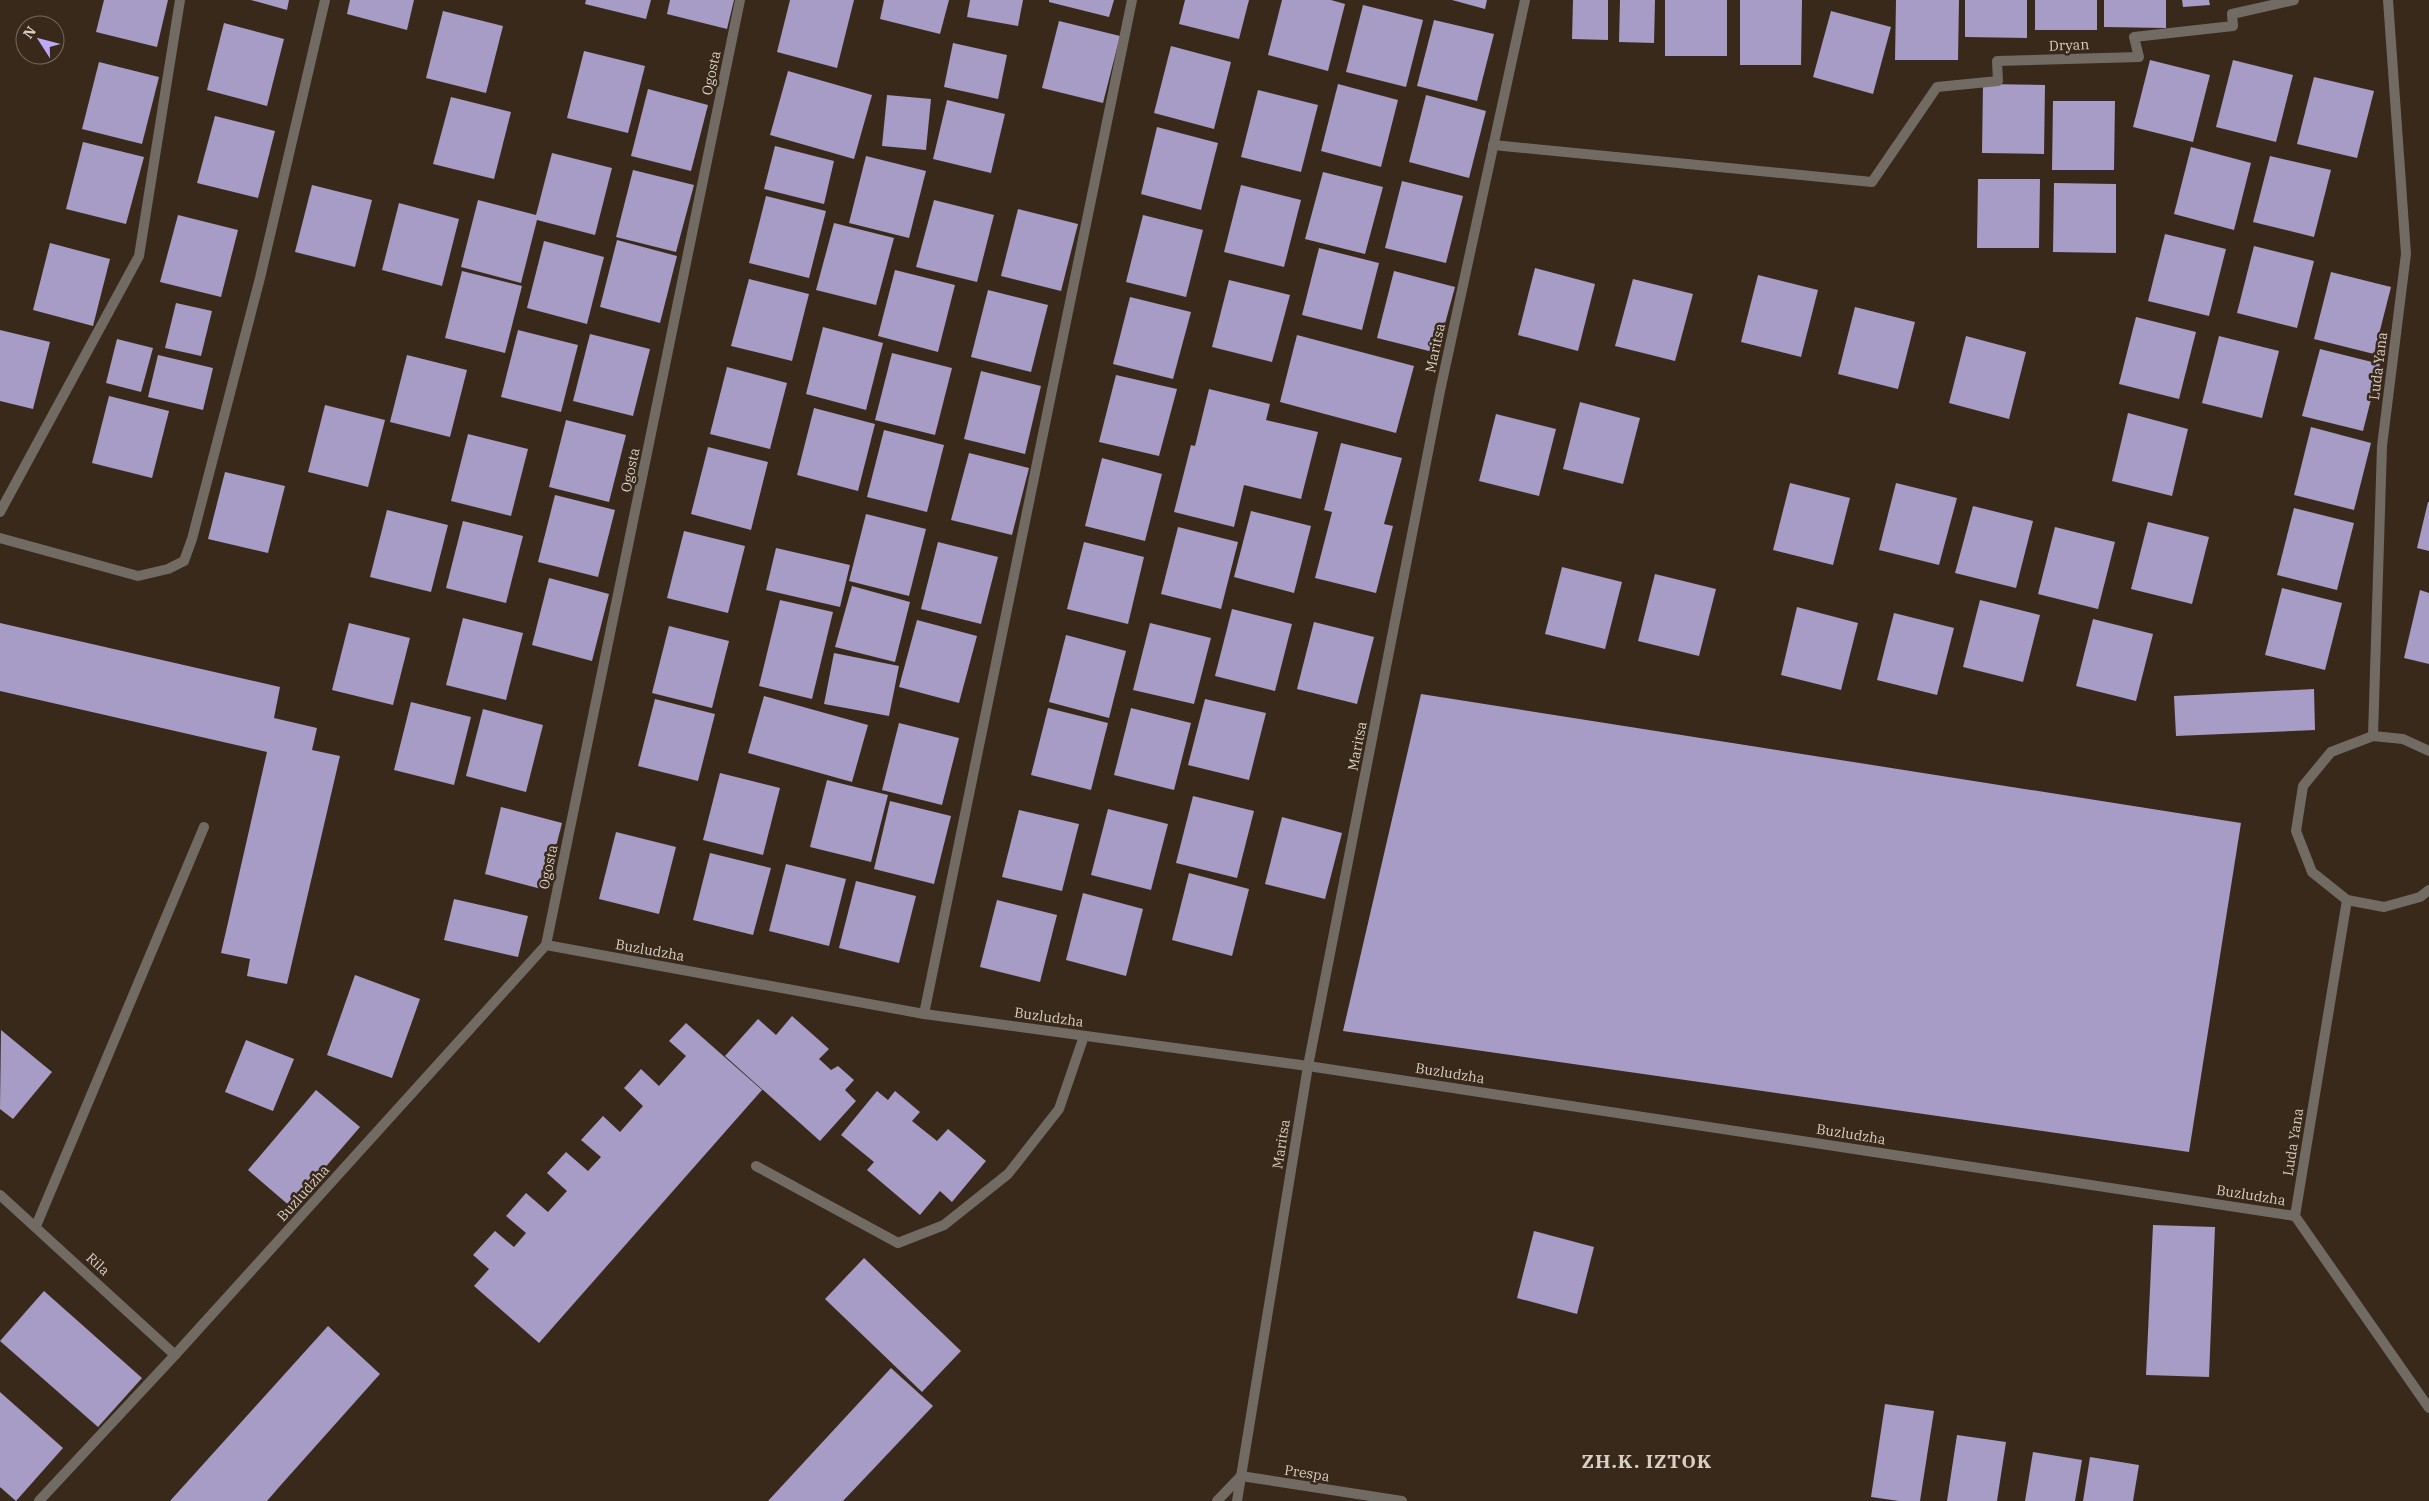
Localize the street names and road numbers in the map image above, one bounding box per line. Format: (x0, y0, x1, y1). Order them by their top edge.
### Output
street label: Dryan (2049, 35, 2090, 55)
street label: Ogosta (698, 49, 725, 97)
street label: Maritsa (1421, 321, 1449, 374)
street label: Luda Yana (2365, 331, 2391, 401)
street label: Ogosta (617, 446, 644, 494)
street label: Maritsa (1343, 719, 1371, 772)
street label: Ogosta (535, 843, 562, 891)
street label: Buzludzha (614, 935, 686, 965)
street label: Buzludzha (1013, 1003, 1085, 1031)
street label: Buzludzha (1414, 1059, 1486, 1087)
street label: Luda Yana (2279, 1106, 2307, 1177)
street label: Maritsa (1268, 1118, 1294, 1170)
street label: Buzludzha (1815, 1120, 1887, 1148)
street label: Buzludzha (273, 1161, 333, 1225)
street label: Buzludzha (2215, 1181, 2287, 1209)
street label: Rila (82, 1249, 114, 1280)
street label: Prespa (1283, 1461, 1331, 1486)

